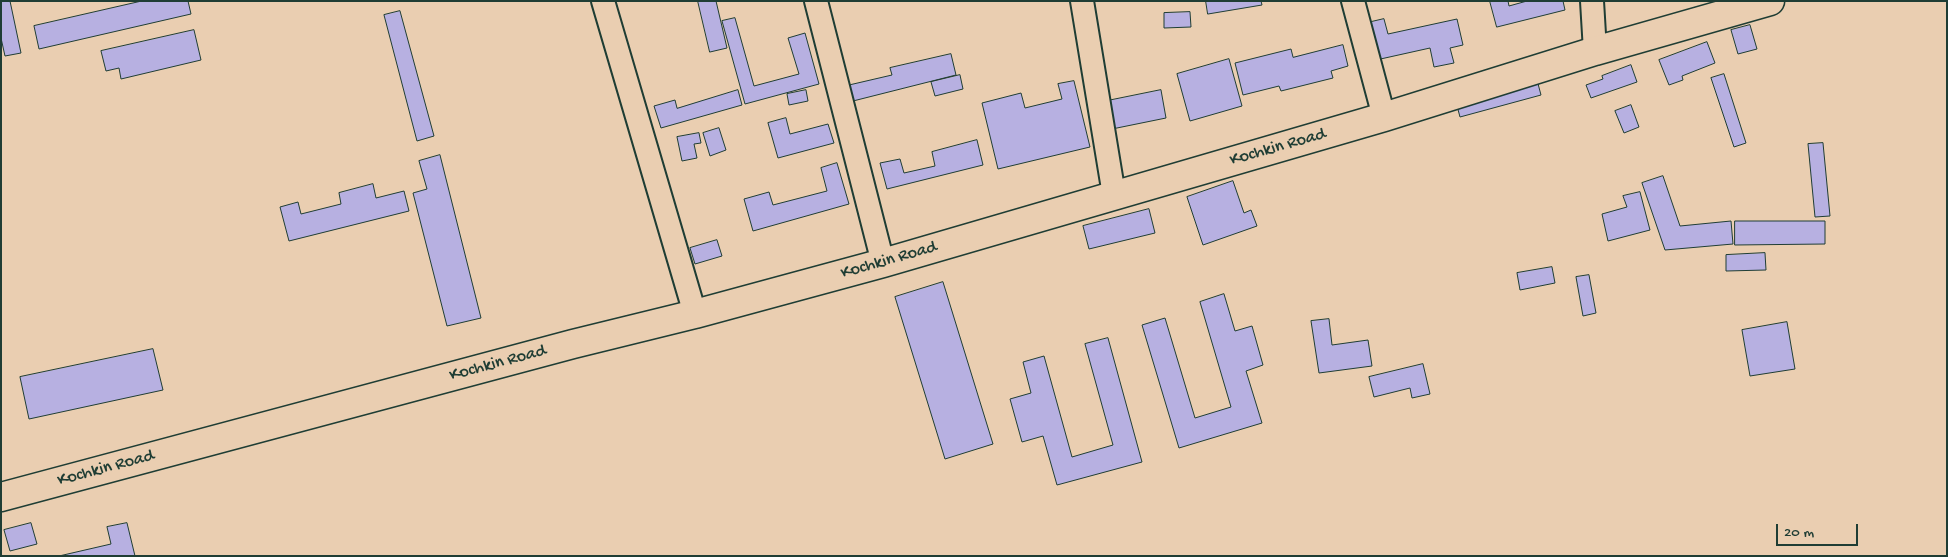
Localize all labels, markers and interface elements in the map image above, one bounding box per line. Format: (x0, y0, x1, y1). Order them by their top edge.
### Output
street label: Kochkin Road (1227, 124, 1329, 172)
street label: Kochkin Road (838, 237, 940, 285)
street label: Kochkin Road (447, 341, 549, 387)
street label: Kochkin Road (55, 446, 157, 492)
scale bar (1778, 514, 1860, 546)
text: 20 m (1784, 524, 1814, 542)

